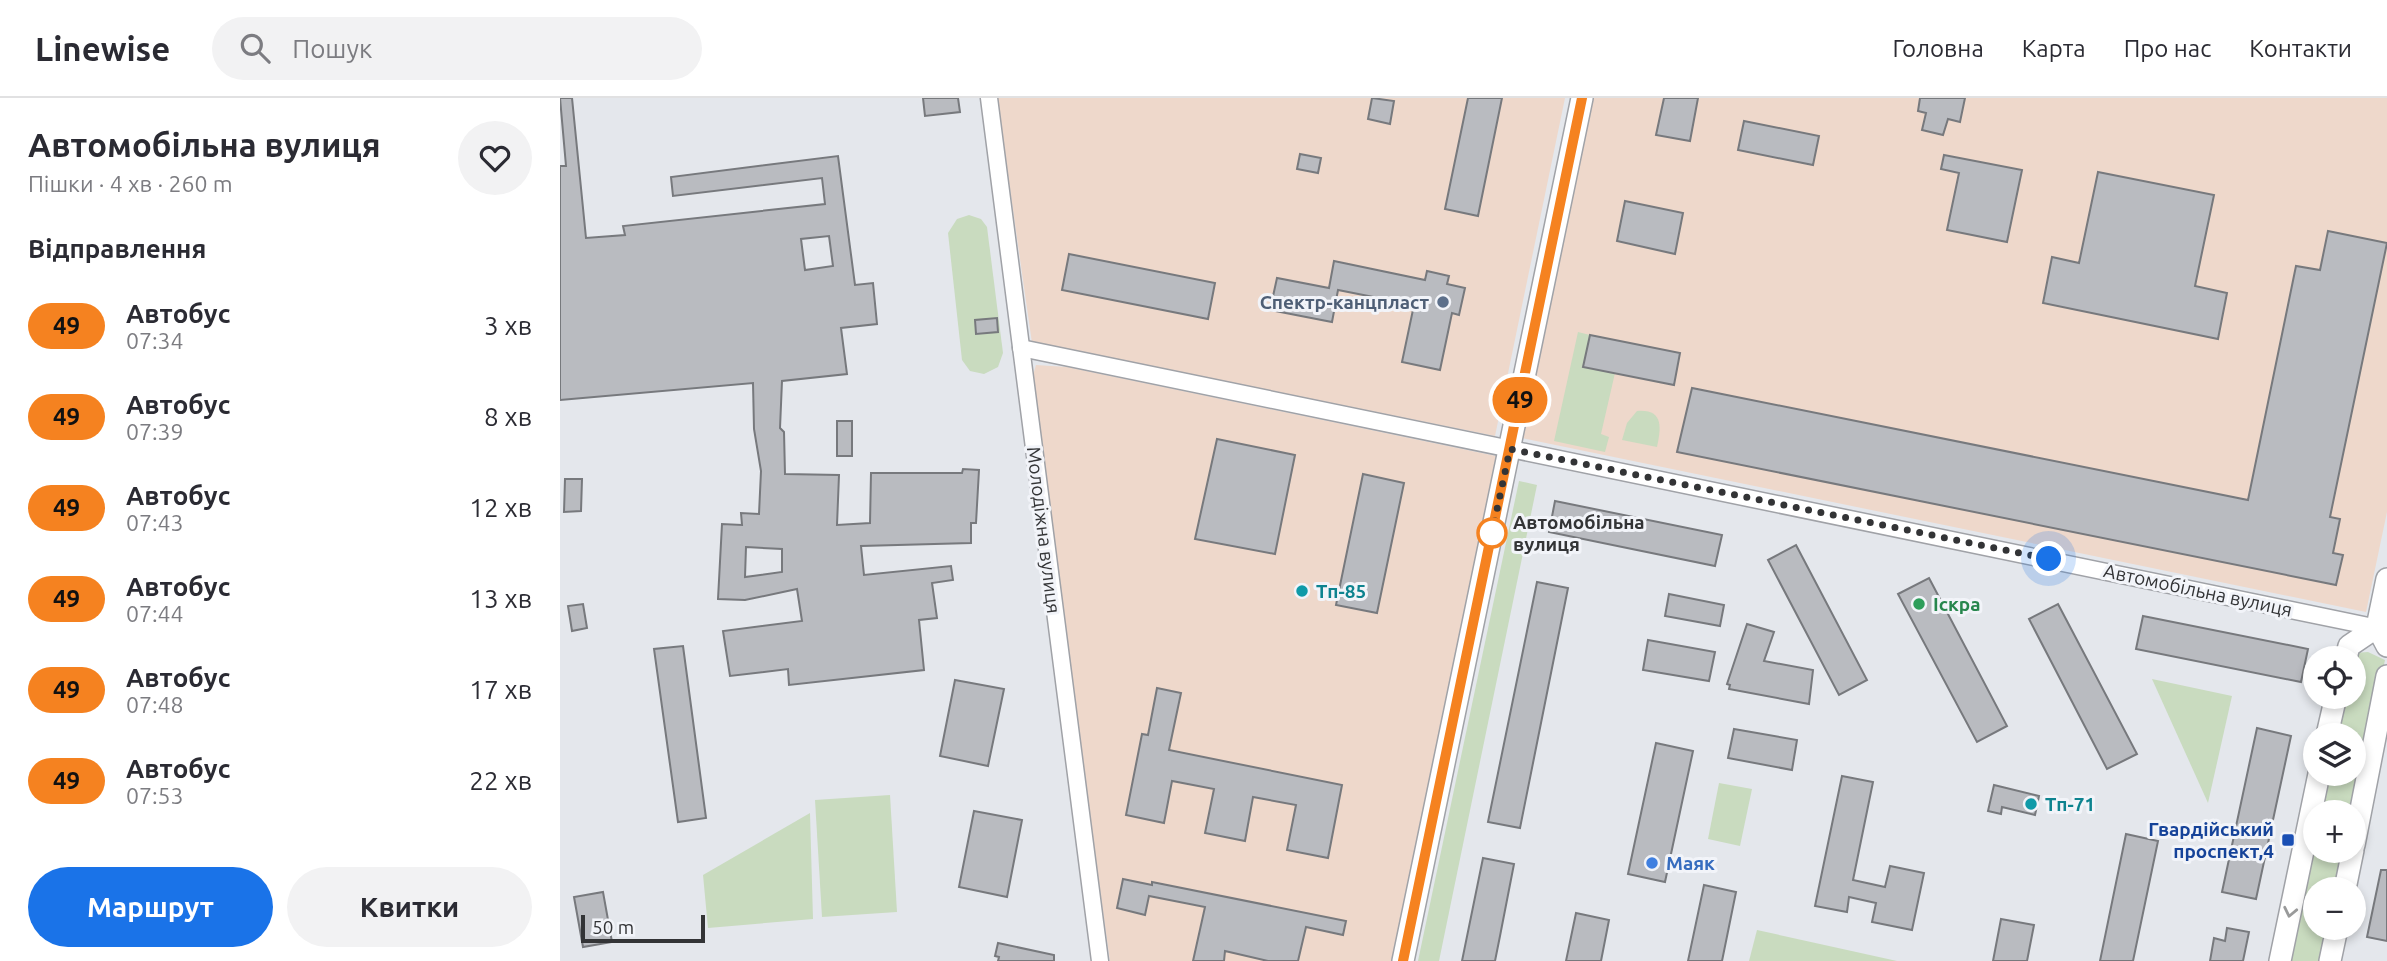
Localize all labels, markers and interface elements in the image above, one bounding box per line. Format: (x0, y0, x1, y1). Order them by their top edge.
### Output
search box (212, 17, 702, 80)
icon: search (236, 29, 274, 67)
text: Linewise (35, 30, 170, 67)
text: Пошук (292, 34, 372, 63)
text: Головна (1892, 35, 1984, 62)
text: Карта (2022, 35, 2086, 62)
text: Про нас (2124, 35, 2211, 62)
text: Контакти (2249, 35, 2352, 62)
button: heart (458, 121, 532, 195)
text: Автомобільна вулиця (28, 126, 381, 163)
text: Пішки · 4 хв · 260 m (28, 171, 233, 196)
text: Відправлення (28, 234, 206, 263)
place label: Спектр-канцпласт (1260, 291, 1429, 313)
marker: Спектр-канцпласт (1435, 294, 1451, 310)
text: Автобус (126, 299, 230, 328)
text: 3 хв (484, 311, 532, 340)
text: 49 (53, 312, 80, 339)
text: 07:34 (126, 328, 184, 353)
line badge: 49 (1488, 377, 1552, 423)
text: 49 (1506, 386, 1534, 413)
text: Автобус (126, 390, 230, 419)
text: 8 хв (484, 402, 532, 431)
text: 49 (53, 403, 80, 430)
text: 07:39 (126, 419, 184, 444)
street label: Молодіжна вулиця (1023, 445, 1065, 615)
text: Автобус (126, 481, 230, 510)
text: 12 хв (469, 493, 532, 522)
text: 49 (53, 494, 80, 521)
text: 07:43 (126, 510, 184, 535)
place label: Автомобільна вулиця (1513, 511, 1645, 555)
marker: Автомобільна вулиця (1477, 518, 1507, 548)
your location (2031, 541, 2066, 576)
street label: Автомобільна вулиця (2102, 559, 2294, 621)
text: Автобус (126, 572, 230, 601)
place label: Тп-85 (1316, 580, 1366, 602)
marker: Тп-85 (1294, 583, 1310, 599)
text: 13 хв (469, 584, 532, 613)
text: 49 (53, 585, 80, 612)
place label: Іскра (1933, 593, 1981, 615)
marker: Іскра (1911, 596, 1927, 612)
text: 07:44 (126, 601, 184, 626)
map controls (2303, 646, 2366, 940)
button: locate (2303, 646, 2366, 709)
text: Автобус (126, 663, 230, 692)
text: 17 хв (469, 675, 532, 704)
text: 49 (53, 676, 80, 703)
text: 07:48 (126, 692, 184, 717)
button: layers (2303, 723, 2366, 786)
text: Автобус (126, 754, 230, 783)
text: 22 хв (469, 766, 532, 795)
text: 49 (53, 767, 80, 794)
text: 07:53 (126, 783, 184, 808)
place label: Тп-71 (2045, 793, 2095, 815)
marker: Тп-71 (2023, 796, 2039, 812)
button: + (2303, 800, 2366, 863)
place label: Гвардійський проспект,4 (2148, 818, 2274, 862)
marker: Гвардійський проспект,4 (2280, 832, 2296, 848)
place label: Маяк (1666, 852, 1715, 874)
marker: Маяк (1644, 855, 1660, 871)
button: Маршрут (28, 867, 273, 947)
button: Квитки (287, 867, 532, 947)
button: − (2303, 877, 2366, 940)
one-way arrow (2283, 906, 2298, 918)
scale bar (581, 912, 705, 944)
text: 50 m (592, 916, 634, 938)

